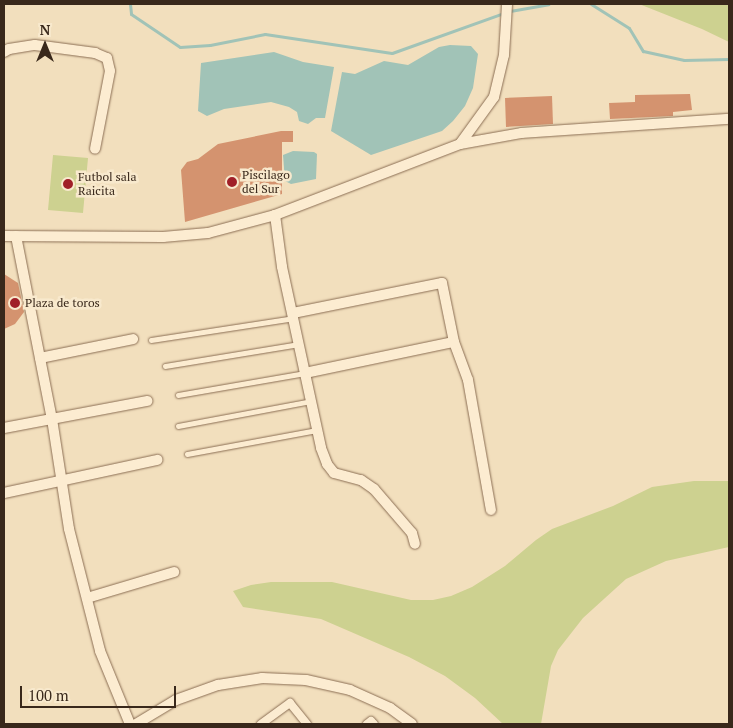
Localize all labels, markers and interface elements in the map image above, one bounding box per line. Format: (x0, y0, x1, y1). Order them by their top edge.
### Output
north arrow (20, 20, 70, 70)
text: N (40, 20, 50, 39)
place label: Piscilago del Sur (242, 168, 290, 196)
place label: Futbol sala Raicita (78, 170, 136, 198)
marker: Piscilago del Sur (226, 176, 238, 188)
marker: Futbol sala Raicita (62, 178, 74, 190)
place label: Plaza de toros (25, 296, 100, 310)
marker: Plaza de toros (9, 297, 21, 309)
scale bar (22, 676, 179, 708)
text: 100 m (28, 685, 69, 705)

